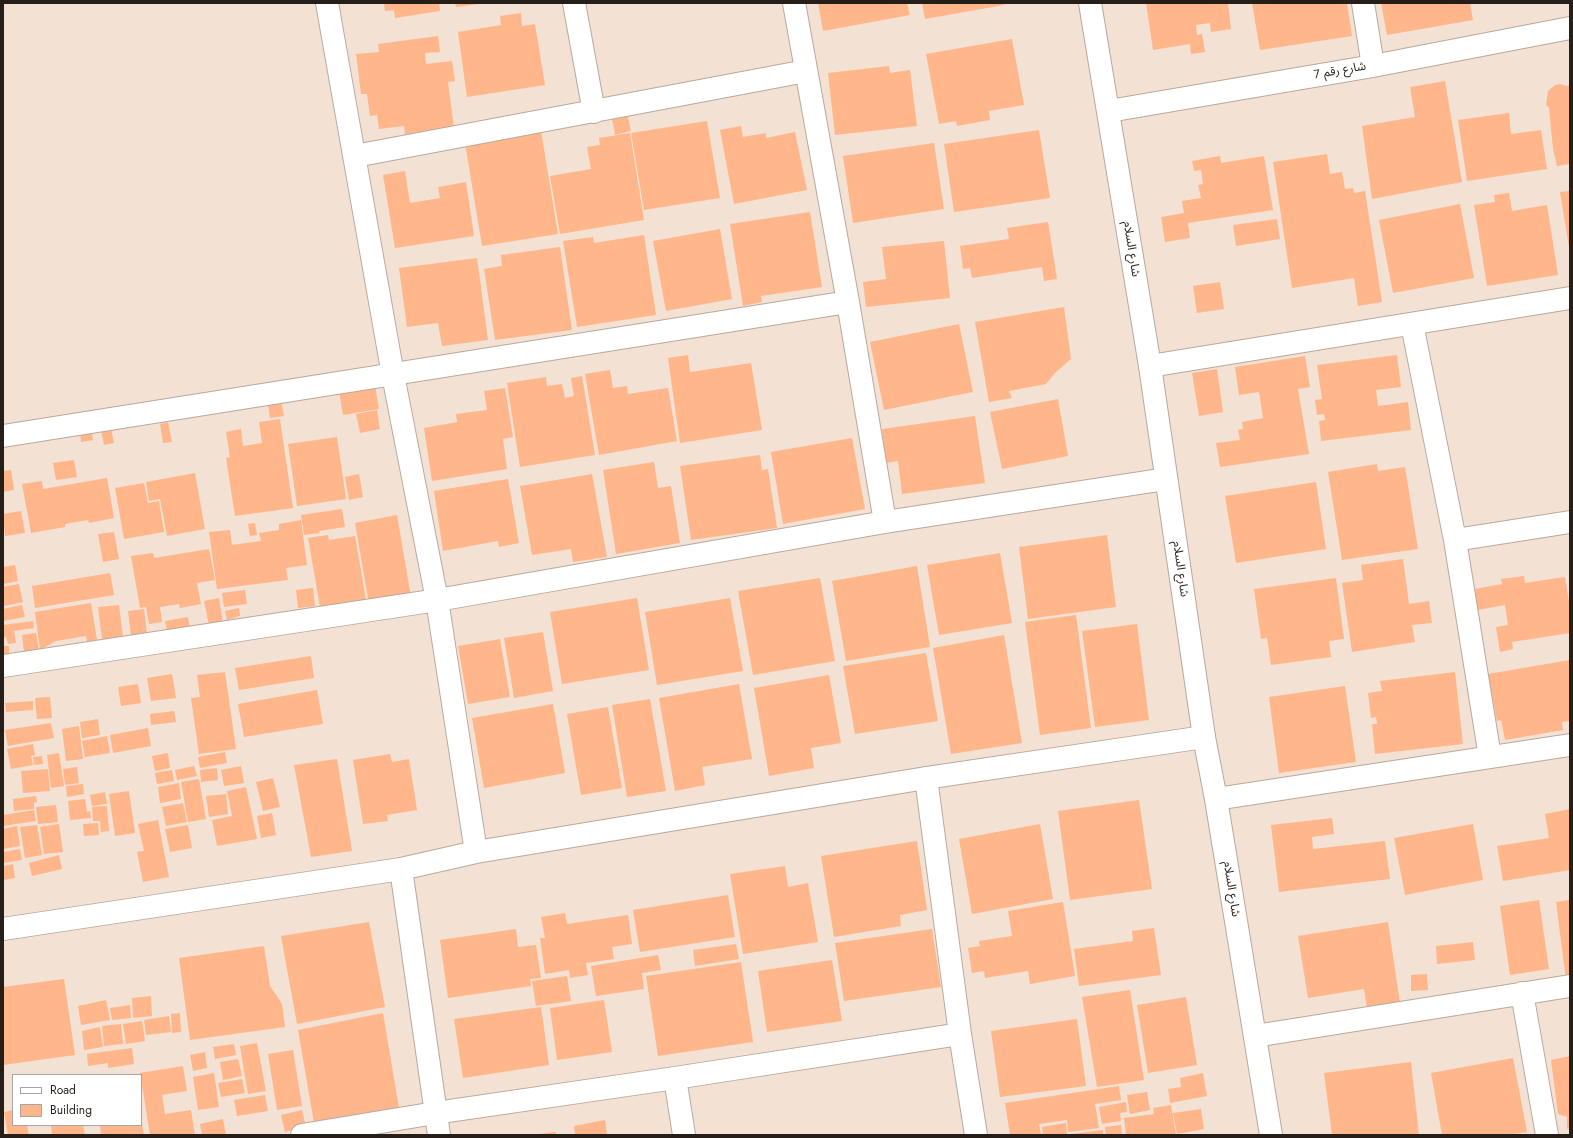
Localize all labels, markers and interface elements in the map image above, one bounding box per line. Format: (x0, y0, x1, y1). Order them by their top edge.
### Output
street label: شارع رقم 7 (1313, 59, 1367, 83)
street label: شارع السلام (1119, 220, 1143, 278)
street label: شارع السلام (1169, 540, 1191, 598)
street label: شارع السلام (1219, 860, 1243, 918)
legend (12, 1074, 142, 1126)
text: Road (50, 1081, 76, 1099)
text: Building (50, 1101, 92, 1119)

